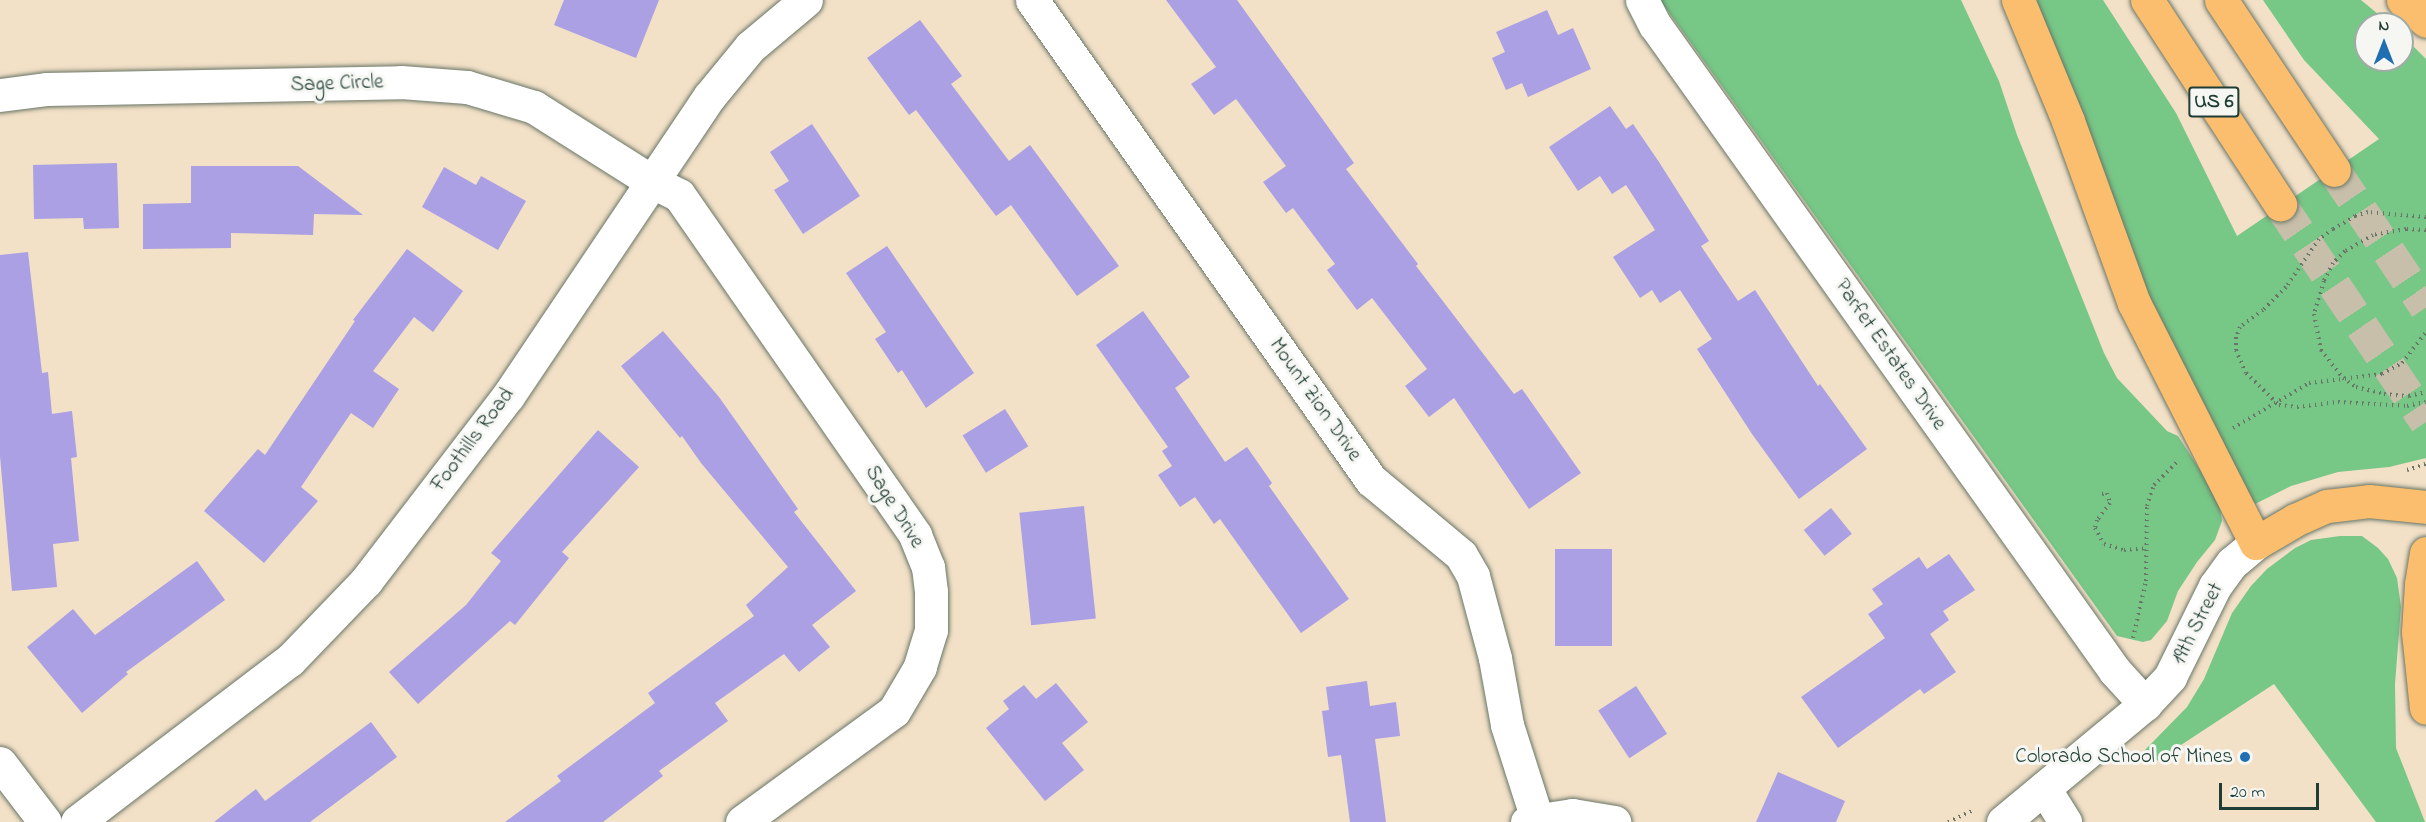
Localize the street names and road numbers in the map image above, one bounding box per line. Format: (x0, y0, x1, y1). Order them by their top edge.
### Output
street label: Sage Circle (290, 70, 384, 98)
road number: US 6 (2187, 85, 2241, 119)
street label: Parfet Estates Drive (1829, 275, 1951, 435)
street label: Mount Zion Drive (1263, 334, 1367, 466)
street label: Foothills Road (426, 383, 520, 497)
street label: Sage Drive (859, 461, 929, 553)
street label: 19th Street (2167, 579, 2229, 669)

